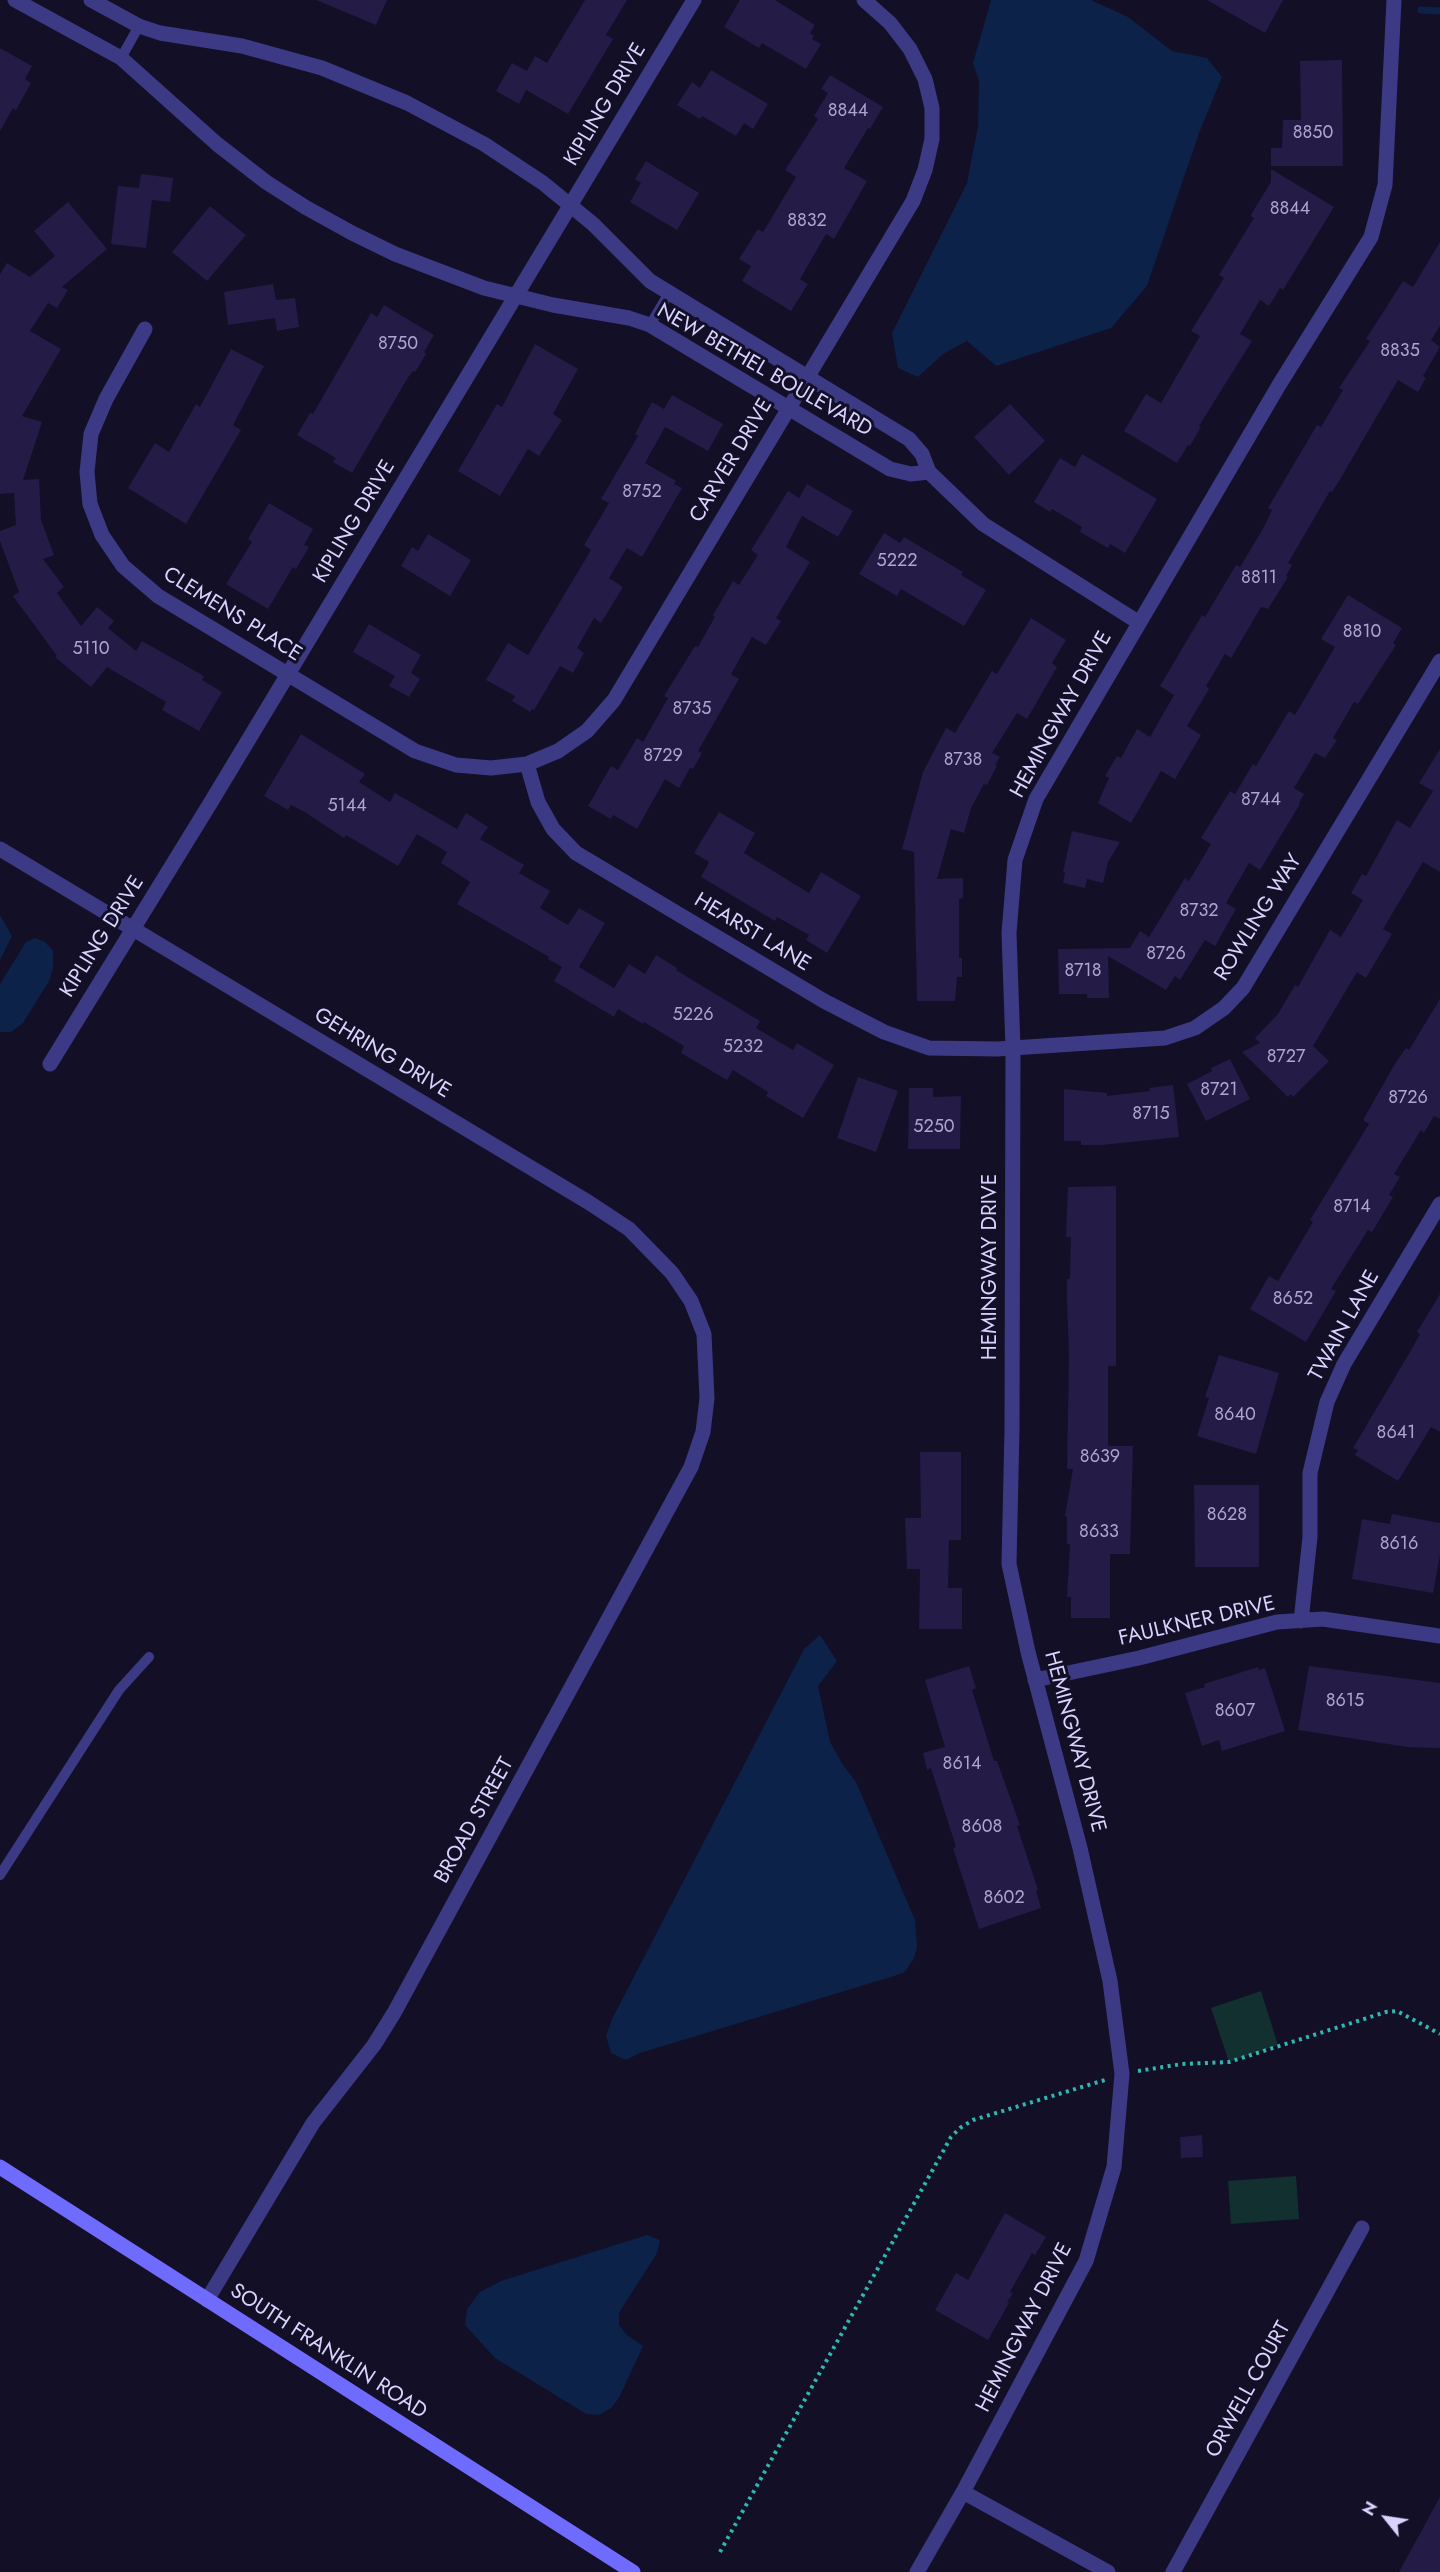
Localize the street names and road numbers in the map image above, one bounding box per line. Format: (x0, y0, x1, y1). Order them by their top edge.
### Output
street label: KIPLING DRIVE (560, 39, 652, 171)
street label: NEW BETHEL BOULEVARD (652, 299, 876, 443)
street label: CARVER DRIVE (685, 395, 779, 527)
street label: KIPLING DRIVE (309, 456, 401, 588)
street label: CLEMENS PLACE (158, 562, 306, 668)
street label: HEMINGWAY DRIVE (1006, 627, 1118, 803)
street label: ROWLING WAY (1210, 850, 1308, 986)
street label: KIPLING DRIVE (56, 872, 150, 1002)
street label: HEARST LANE (689, 888, 815, 978)
street label: GEHRING DRIVE (309, 1003, 455, 1105)
street label: HEMINGWAY DRIVE (978, 1174, 1004, 1360)
street label: TWAIN LANE (1304, 1266, 1386, 1386)
street label: FAULKNER DRIVE (1116, 1592, 1278, 1652)
street label: HEMINGWAY DRIVE (1038, 1649, 1110, 1835)
street label: BROAD STREET (430, 1754, 520, 1888)
street label: HEMINGWAY DRIVE (971, 2239, 1079, 2417)
street label: SOUTH FRANKLIN ROAD (225, 2279, 431, 2425)
street label: ORWELL COURT (1201, 2318, 1297, 2462)

